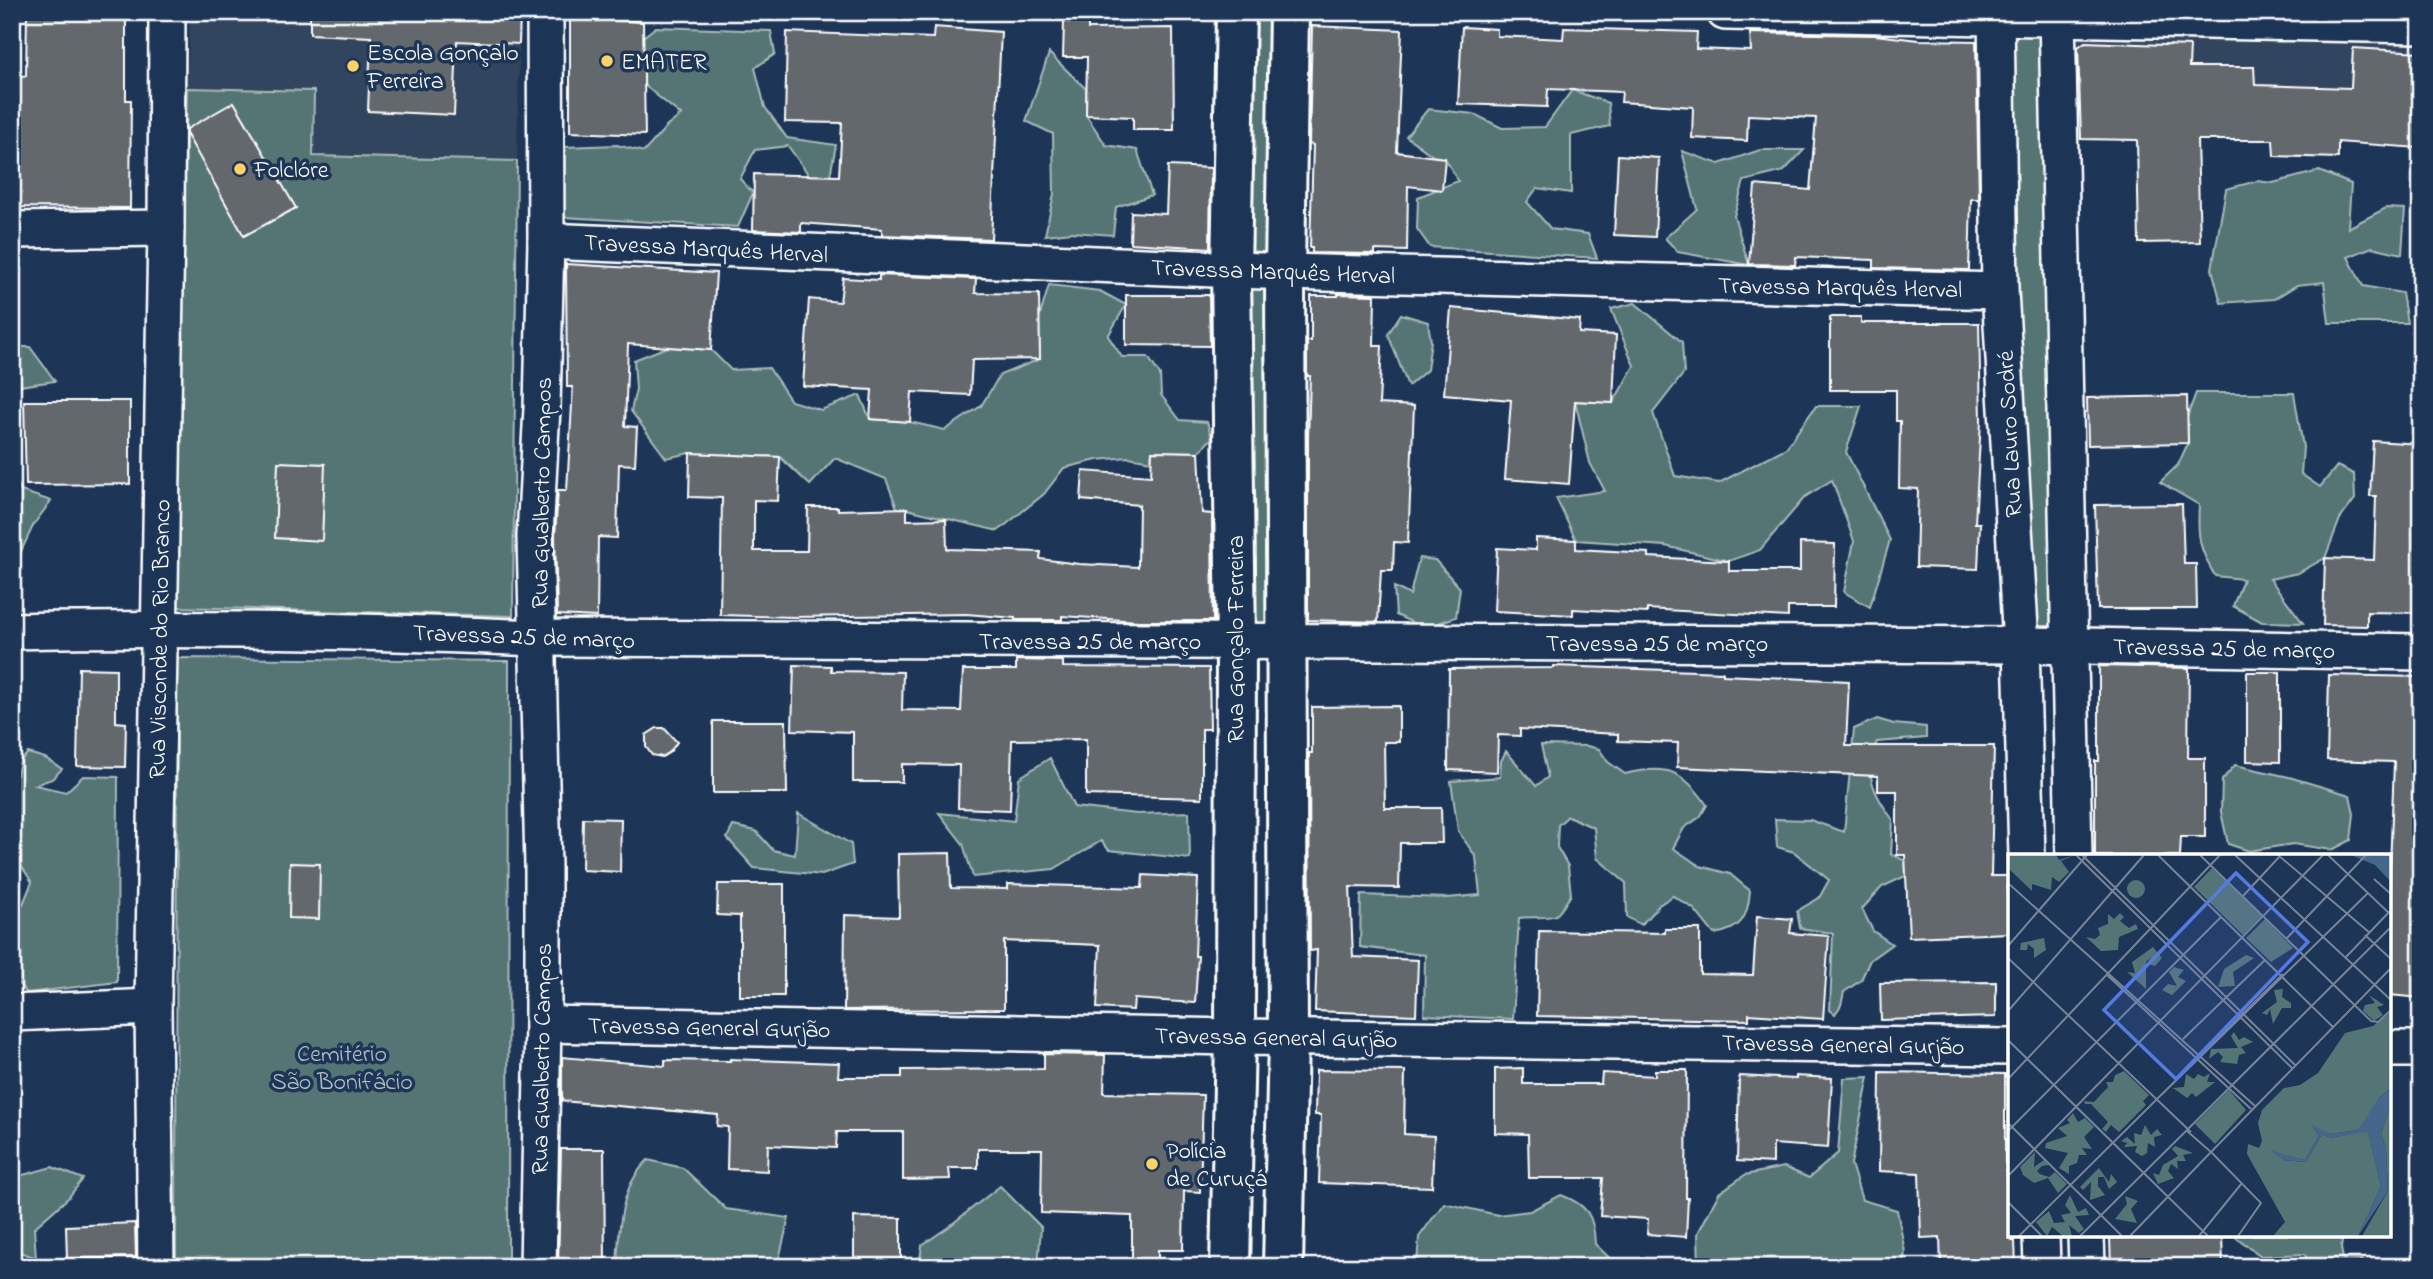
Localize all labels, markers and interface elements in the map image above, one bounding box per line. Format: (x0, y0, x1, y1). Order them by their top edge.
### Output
place label: Escola Gonçalo Ferreira (366, 37, 519, 100)
place label: EMATER (621, 46, 707, 81)
marker: EMATER (599, 53, 615, 69)
marker: Escola Gonçalo Ferreira (345, 58, 361, 74)
place label: Folclóre (253, 154, 329, 189)
marker: Folclóre (232, 161, 248, 177)
street label: Travessa Marquês Herval (583, 227, 829, 274)
street label: Travessa Marquês Herval (1150, 252, 1396, 295)
street label: Travessa Marquês Herval (1718, 270, 1962, 309)
street label: Rua Lauro Sodré (1990, 349, 2033, 518)
street label: Rua Gualberto Campos (524, 377, 563, 609)
street label: Rua Visconde do Rio Branco (142, 499, 181, 779)
street label: Rua Gonçalo Ferreira (1220, 535, 1255, 743)
street label: Travessa 25 de março (412, 617, 636, 660)
street label: Travessa 25 de março (979, 626, 1201, 661)
street label: Travessa 25 de março (1546, 628, 1768, 663)
street label: Travessa 25 de março (2112, 631, 2335, 670)
inset map (2008, 854, 2391, 1237)
street label: Rua Gualberto Campos (524, 943, 563, 1175)
street label: Travessa General Gurjão (587, 1010, 831, 1049)
street label: Travessa General Gurjão (1154, 1020, 1398, 1059)
street label: Travessa General Gurjão (1721, 1027, 1965, 1066)
park label: Cemitério São Bonifácio (271, 1038, 413, 1101)
place label: Polícia de Curuçá (1166, 1135, 1267, 1198)
marker: Polícia de Curuçá (1144, 1156, 1160, 1172)

